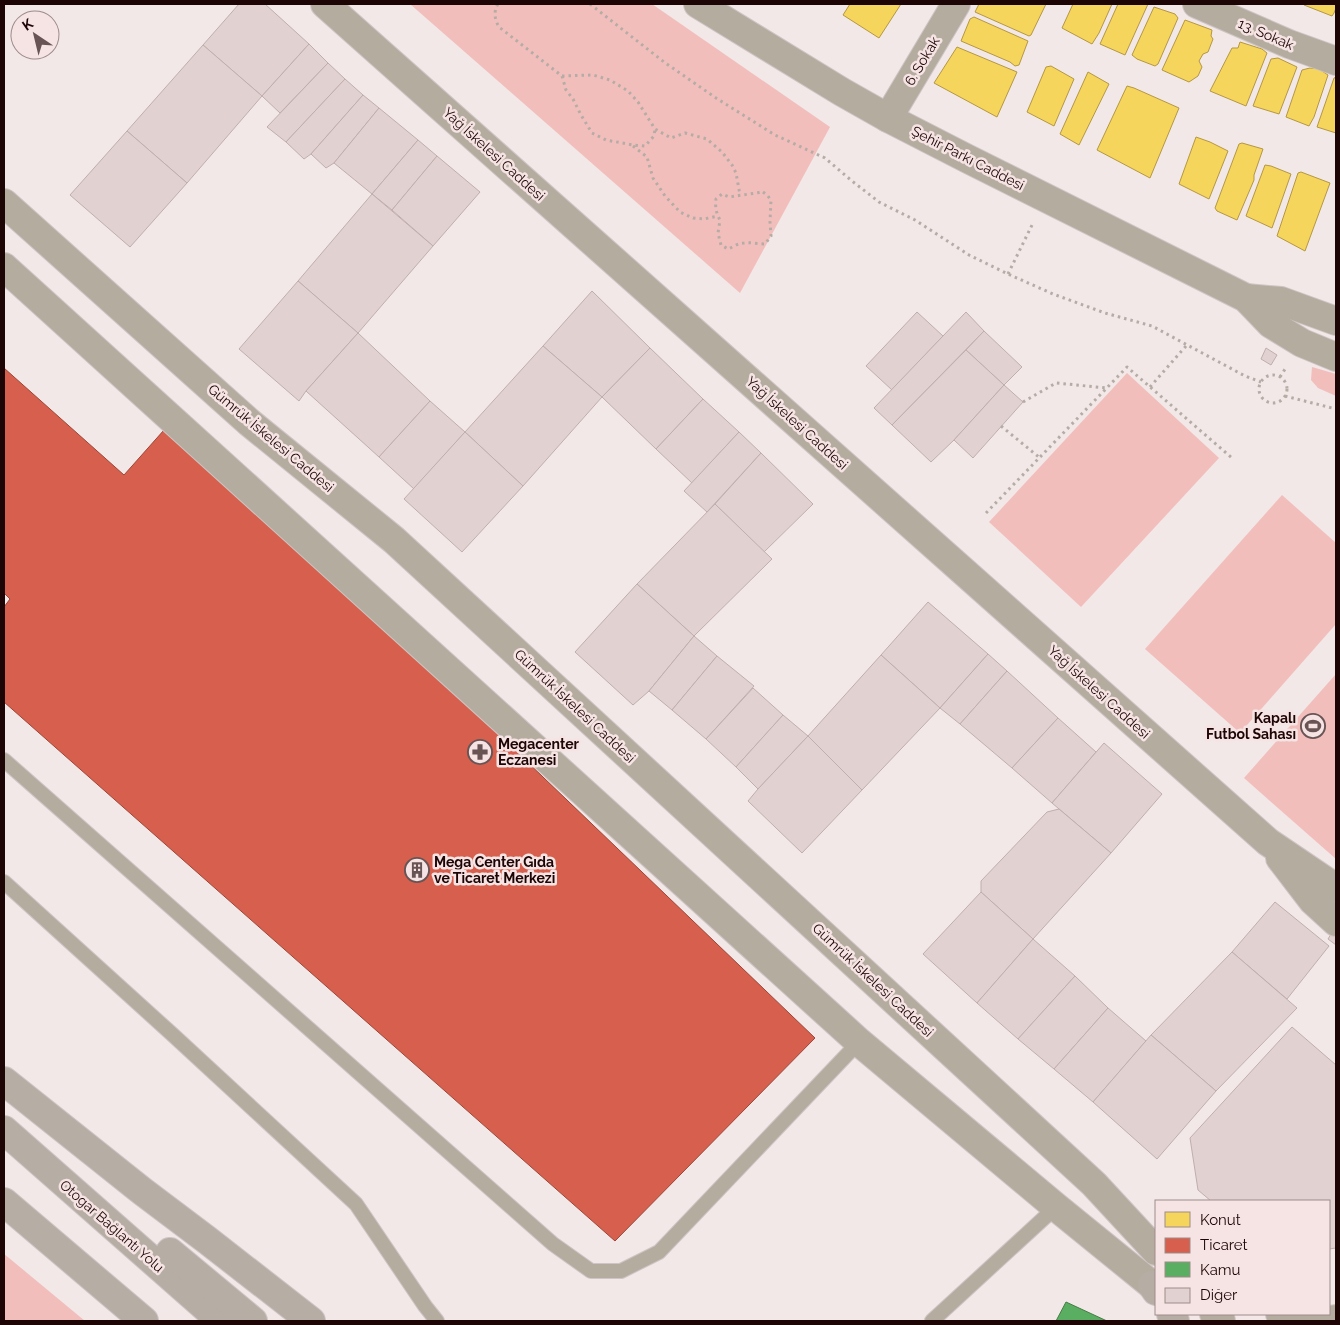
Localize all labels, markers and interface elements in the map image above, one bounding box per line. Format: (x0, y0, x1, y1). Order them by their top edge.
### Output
north arrow (10, 10, 60, 60)
text: K (19, 15, 36, 34)
street label: 13. Sokak (1236, 15, 1297, 53)
street label: 6. Sokak (901, 33, 943, 88)
street label: Yağ İskelesi Caddesi (440, 103, 549, 204)
street label: Şehir Parkı Caddesi (909, 123, 1027, 193)
street label: Yağ İskelesi Caddesi (743, 372, 852, 473)
street label: Gümrük İskelesi Caddesi (205, 379, 338, 495)
street label: Yağ İskelesi Caddesi (1045, 641, 1154, 742)
street label: Gümrük İskelesi Caddesi (511, 644, 640, 766)
place label: Kapalı Futbol Sahası (1206, 710, 1296, 742)
sports icon: Kapalı Futbol Sahası (1300, 713, 1326, 739)
place label: Megacenter Eczanesi (498, 736, 580, 768)
pharmacy icon: Megacenter Eczanesi (467, 739, 493, 765)
place label: Mega Center Gıda ve Ticaret Merkezi (434, 854, 555, 886)
building icon: Mega Center Gıda ve Ticaret Merkezi (404, 857, 430, 883)
street label: Gümrük İskelesi Caddesi (809, 918, 938, 1040)
street label: Otogar Bağlantı Yolu (57, 1177, 167, 1275)
legend (1155, 1200, 1330, 1315)
text: Konut (1200, 1211, 1241, 1229)
text: Ticaret (1200, 1236, 1248, 1254)
text: Kamu (1200, 1261, 1241, 1279)
text: Diğer (1200, 1286, 1238, 1304)

